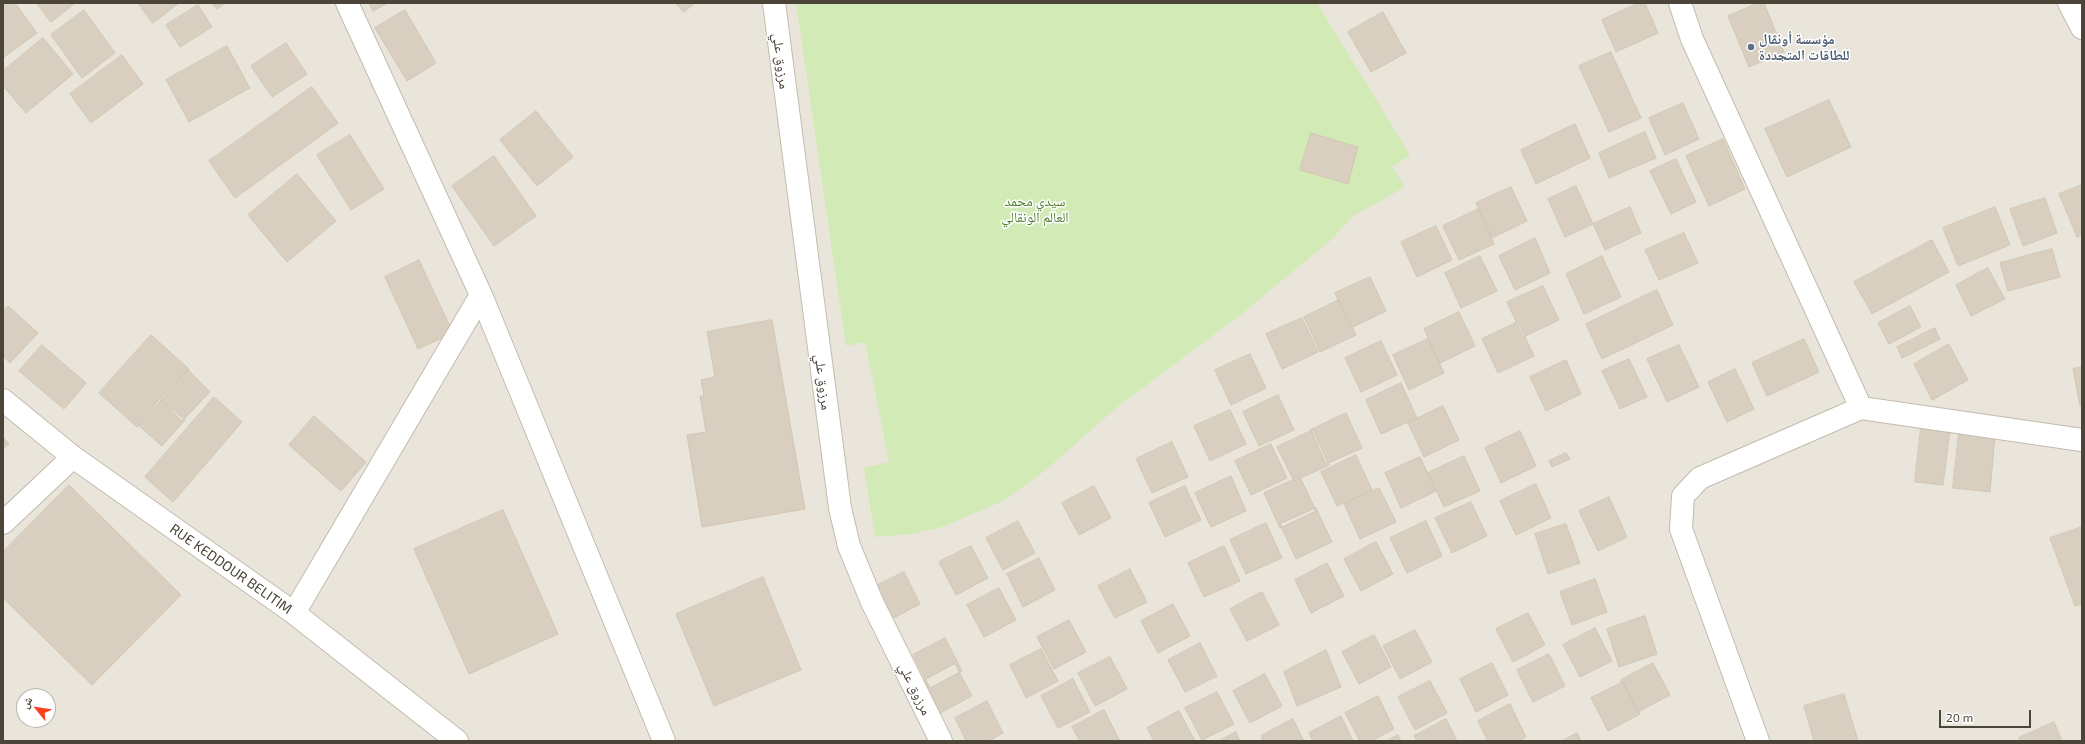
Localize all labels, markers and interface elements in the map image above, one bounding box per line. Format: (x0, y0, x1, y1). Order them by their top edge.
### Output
place label: مؤسسة أونڨال للطاقات المتجددة (1759, 31, 1850, 64)
street label: مرزوق علي (769, 32, 793, 90)
marker: مؤسسة أونڨال للطاقات المتجددة (1746, 42, 1756, 52)
park label: سيدي محمد العالم الونقالي (1001, 193, 1069, 226)
street label: مرزوق علي (811, 353, 835, 411)
street label: RUE KEDDOUR BELITIM (167, 520, 295, 618)
street label: مرزوق علي (895, 660, 935, 718)
north arrow (16, 688, 56, 728)
text: ش (17, 694, 35, 711)
scale bar (1941, 702, 2033, 728)
text: 20 m (1946, 710, 1973, 724)

